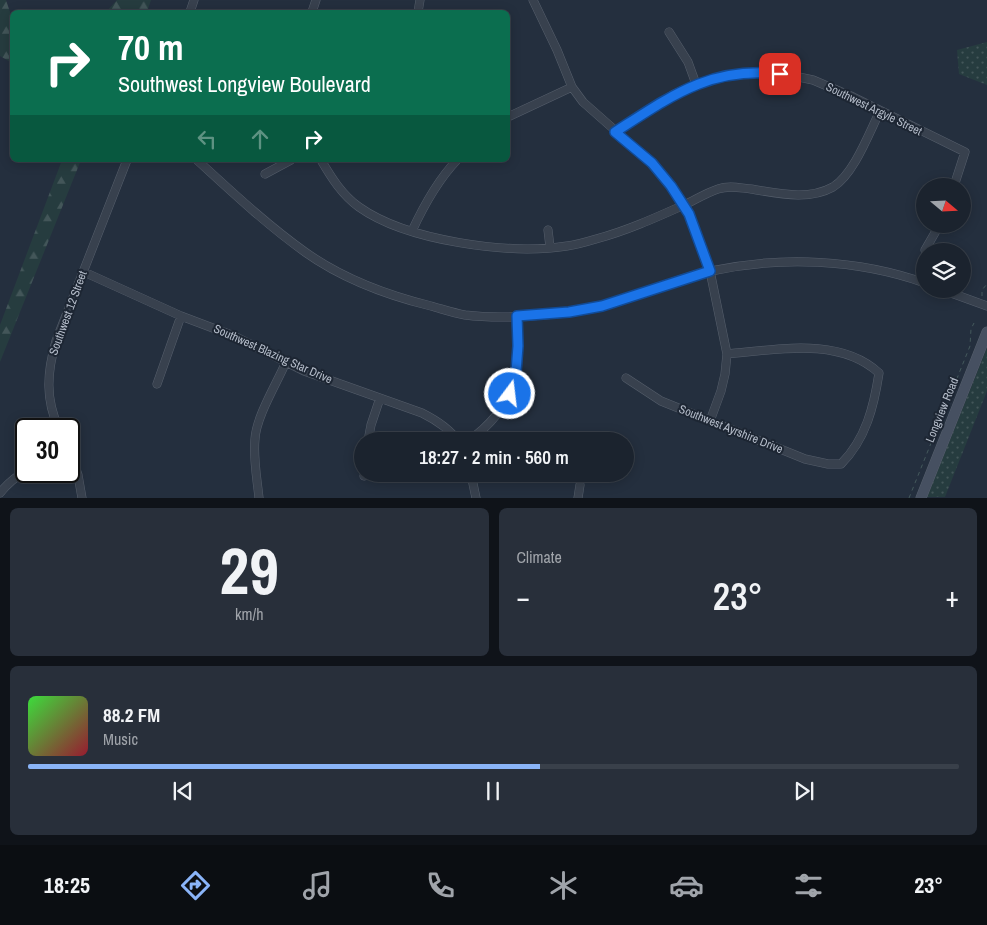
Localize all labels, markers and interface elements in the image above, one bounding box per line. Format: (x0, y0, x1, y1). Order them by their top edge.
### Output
text: 70 m (118, 24, 183, 71)
icon: right (35, 30, 100, 95)
pin (759, 53, 801, 95)
icon: arrive (766, 60, 794, 88)
text: Southwest Longview Boulevard (118, 69, 371, 99)
street label: Southwest Argyle Street (823, 79, 925, 139)
icon: left (193, 125, 221, 153)
icon: ahead (246, 125, 274, 153)
icon: right (299, 125, 327, 153)
north arrow (916, 178, 971, 232)
map controls (916, 178, 971, 298)
button: layers (916, 243, 971, 298)
street label: Southwest 12 Street (45, 268, 91, 357)
street label: Southwest Blazing Star Drive (211, 321, 335, 387)
position arrow (483, 367, 535, 419)
street label: Longview Road (922, 375, 962, 445)
street label: Southwest Ayrshire Drive (677, 401, 785, 457)
speed limit sign: 30 (15, 418, 80, 483)
text: 18:27 · 2 min · 560 m (419, 444, 569, 470)
text: 29 (220, 527, 279, 614)
text: Climate (517, 546, 562, 568)
text: 23° (713, 571, 763, 622)
text: − (517, 578, 530, 616)
text: + (946, 578, 959, 616)
text: km/h (235, 603, 263, 625)
text: 88.2 FM (103, 702, 160, 728)
text: Music (103, 728, 138, 750)
icon: previous (169, 777, 197, 805)
icon: pause (479, 777, 507, 805)
icon: next (790, 777, 818, 805)
icon: directions (178, 868, 213, 903)
icon: music (300, 868, 335, 903)
icon: phone (423, 868, 458, 903)
icon: climate (546, 868, 581, 903)
icon: car (669, 868, 704, 903)
icon: filters (791, 868, 826, 903)
text: 18:25 (44, 870, 90, 900)
text: 23° (914, 870, 943, 900)

